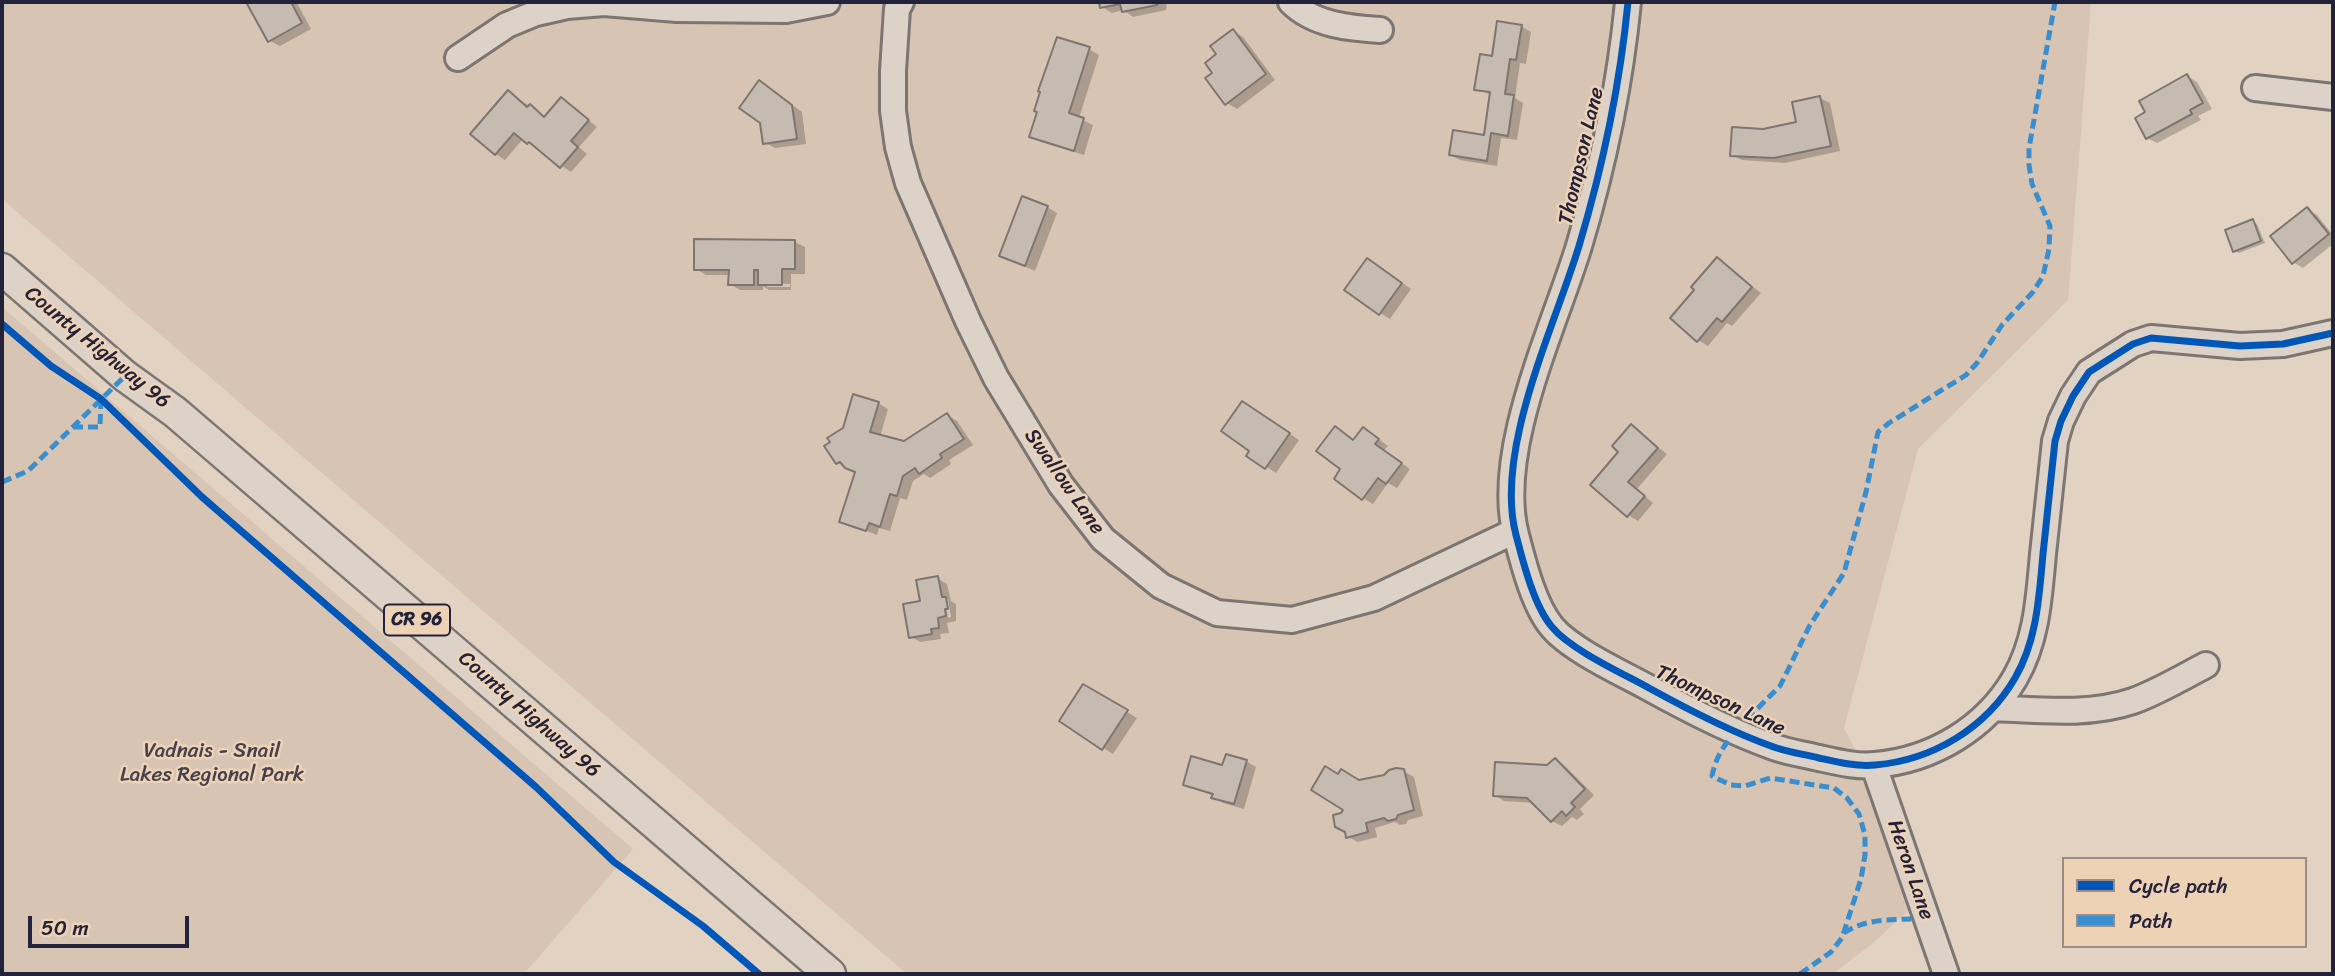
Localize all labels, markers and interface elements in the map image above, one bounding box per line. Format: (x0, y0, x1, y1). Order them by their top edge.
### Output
street label: Thompson Lane (1554, 85, 1610, 227)
street label: County Highway 96 (19, 281, 175, 415)
street label: Swallow Lane (1018, 424, 1110, 540)
road number: CR 96 (384, 604, 450, 636)
street label: County Highway 96 (453, 646, 605, 784)
street label: Thompson Lane (1651, 660, 1789, 742)
park label: Vadnais - Snail Lakes Regional Park (120, 739, 304, 789)
street label: Heron Lane (1881, 817, 1939, 923)
legend (2062, 857, 2307, 948)
text: Cycle path (2129, 867, 2228, 905)
scale bar (32, 902, 192, 946)
text: Path (2129, 902, 2172, 940)
text: 50 m (41, 909, 89, 947)

